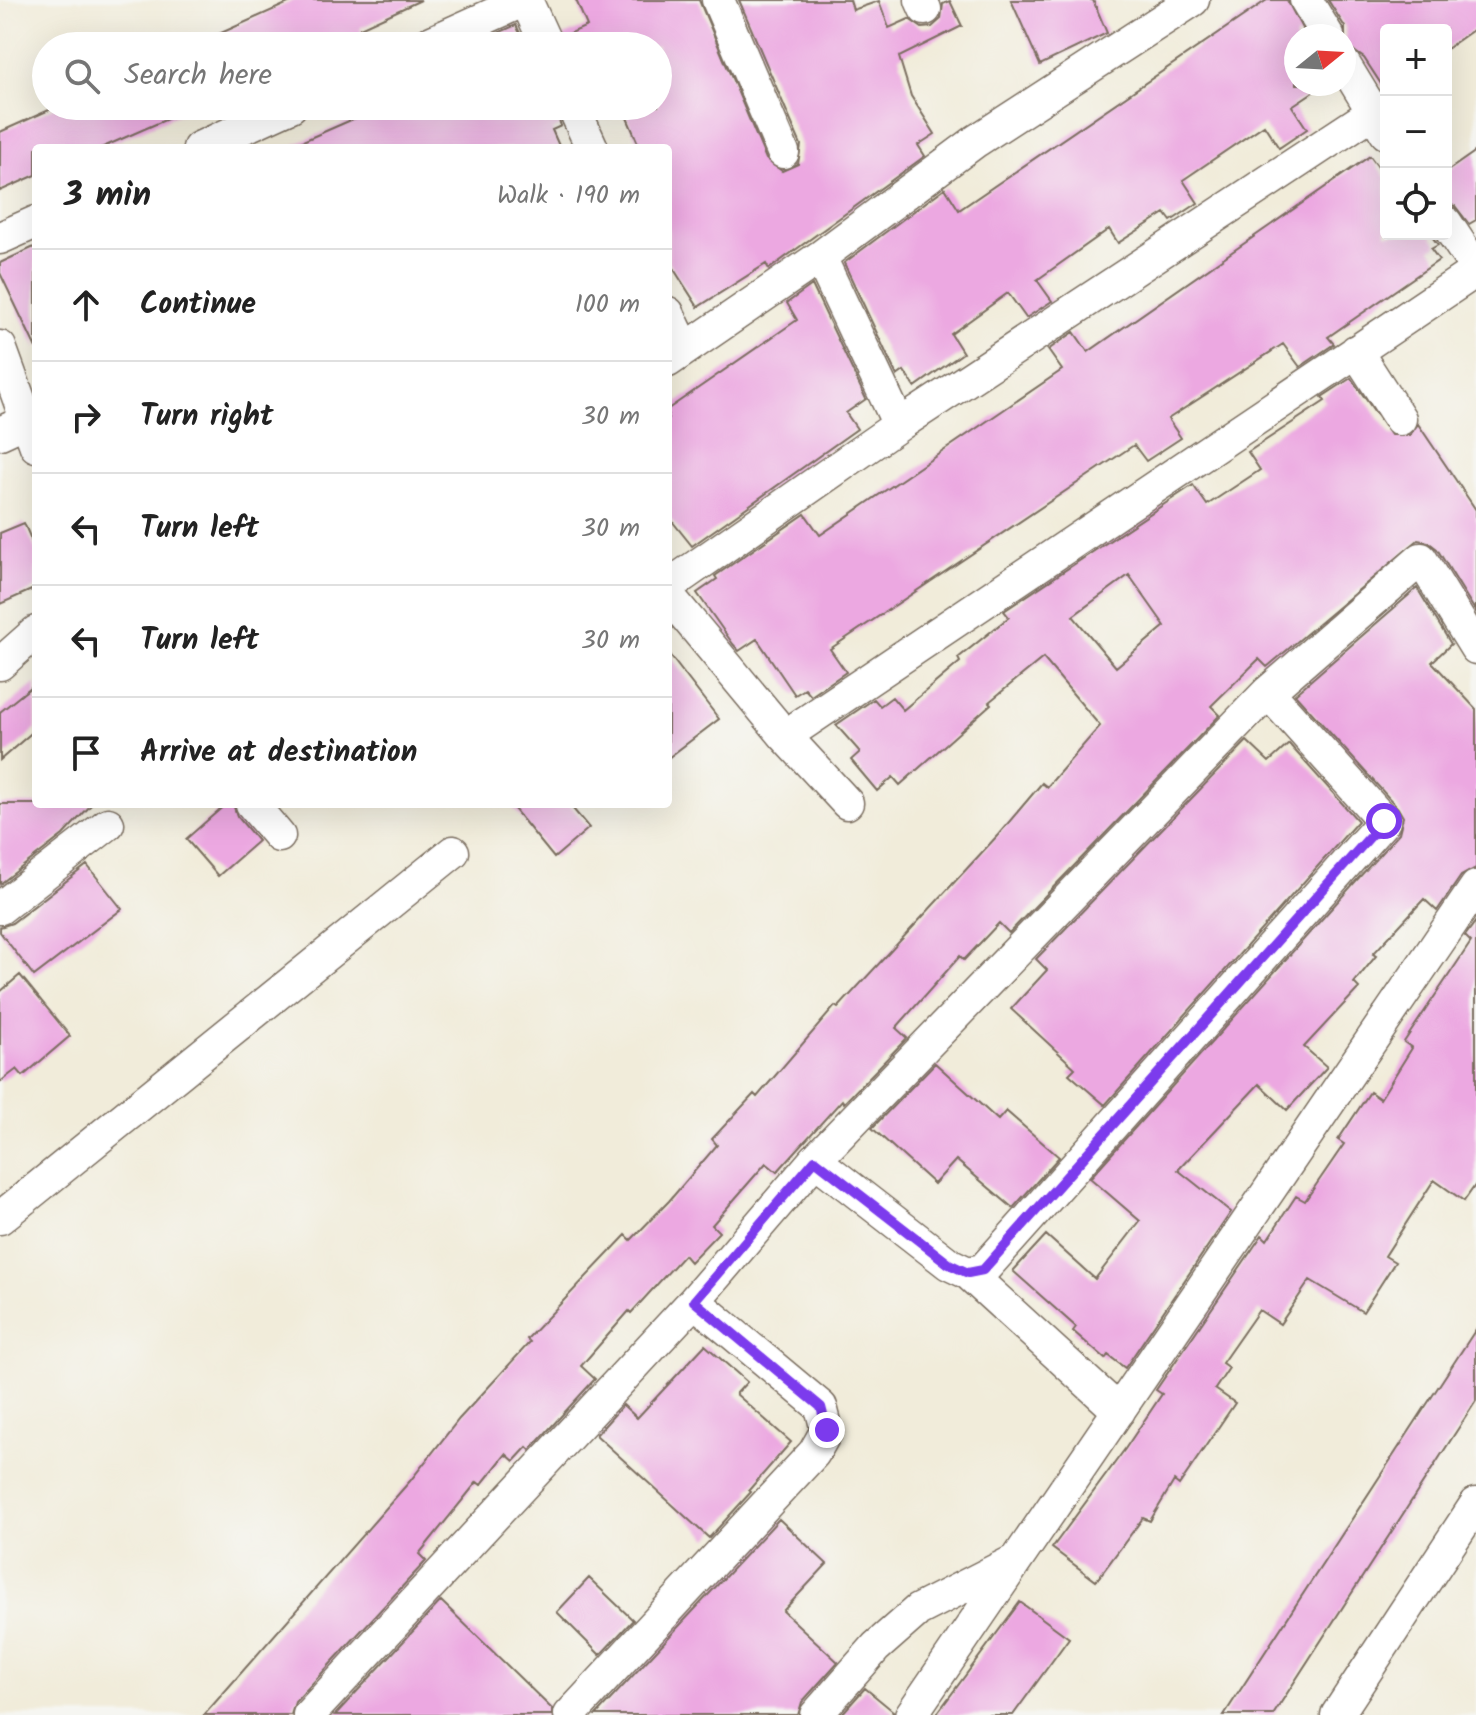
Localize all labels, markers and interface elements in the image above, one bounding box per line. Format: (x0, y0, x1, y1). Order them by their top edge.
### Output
north arrow (1284, 24, 1356, 96)
map controls (1380, 24, 1452, 240)
button: + (1380, 24, 1452, 96)
search box (32, 32, 672, 120)
text: Search here (124, 52, 272, 100)
icon: search (60, 54, 104, 98)
button: − (1380, 96, 1452, 168)
button: locate (1380, 168, 1452, 240)
text: 3 min (64, 169, 151, 223)
text: Walk · 190 m (497, 175, 640, 217)
text: Continue (140, 281, 256, 329)
icon: ahead (64, 283, 108, 327)
text: 100 m (575, 284, 640, 326)
text: Turn right (140, 393, 273, 441)
icon: right (64, 395, 108, 439)
text: 30 m (581, 396, 640, 438)
text: Turn left (140, 505, 259, 553)
icon: left (64, 507, 108, 551)
text: 30 m (581, 508, 640, 550)
text: Turn left (140, 617, 259, 665)
icon: left (64, 619, 108, 663)
text: 30 m (581, 620, 640, 662)
text: Arrive at destination (140, 729, 417, 777)
icon: arrive (64, 731, 108, 775)
route start (1366, 803, 1402, 839)
route end (809, 1412, 845, 1448)

